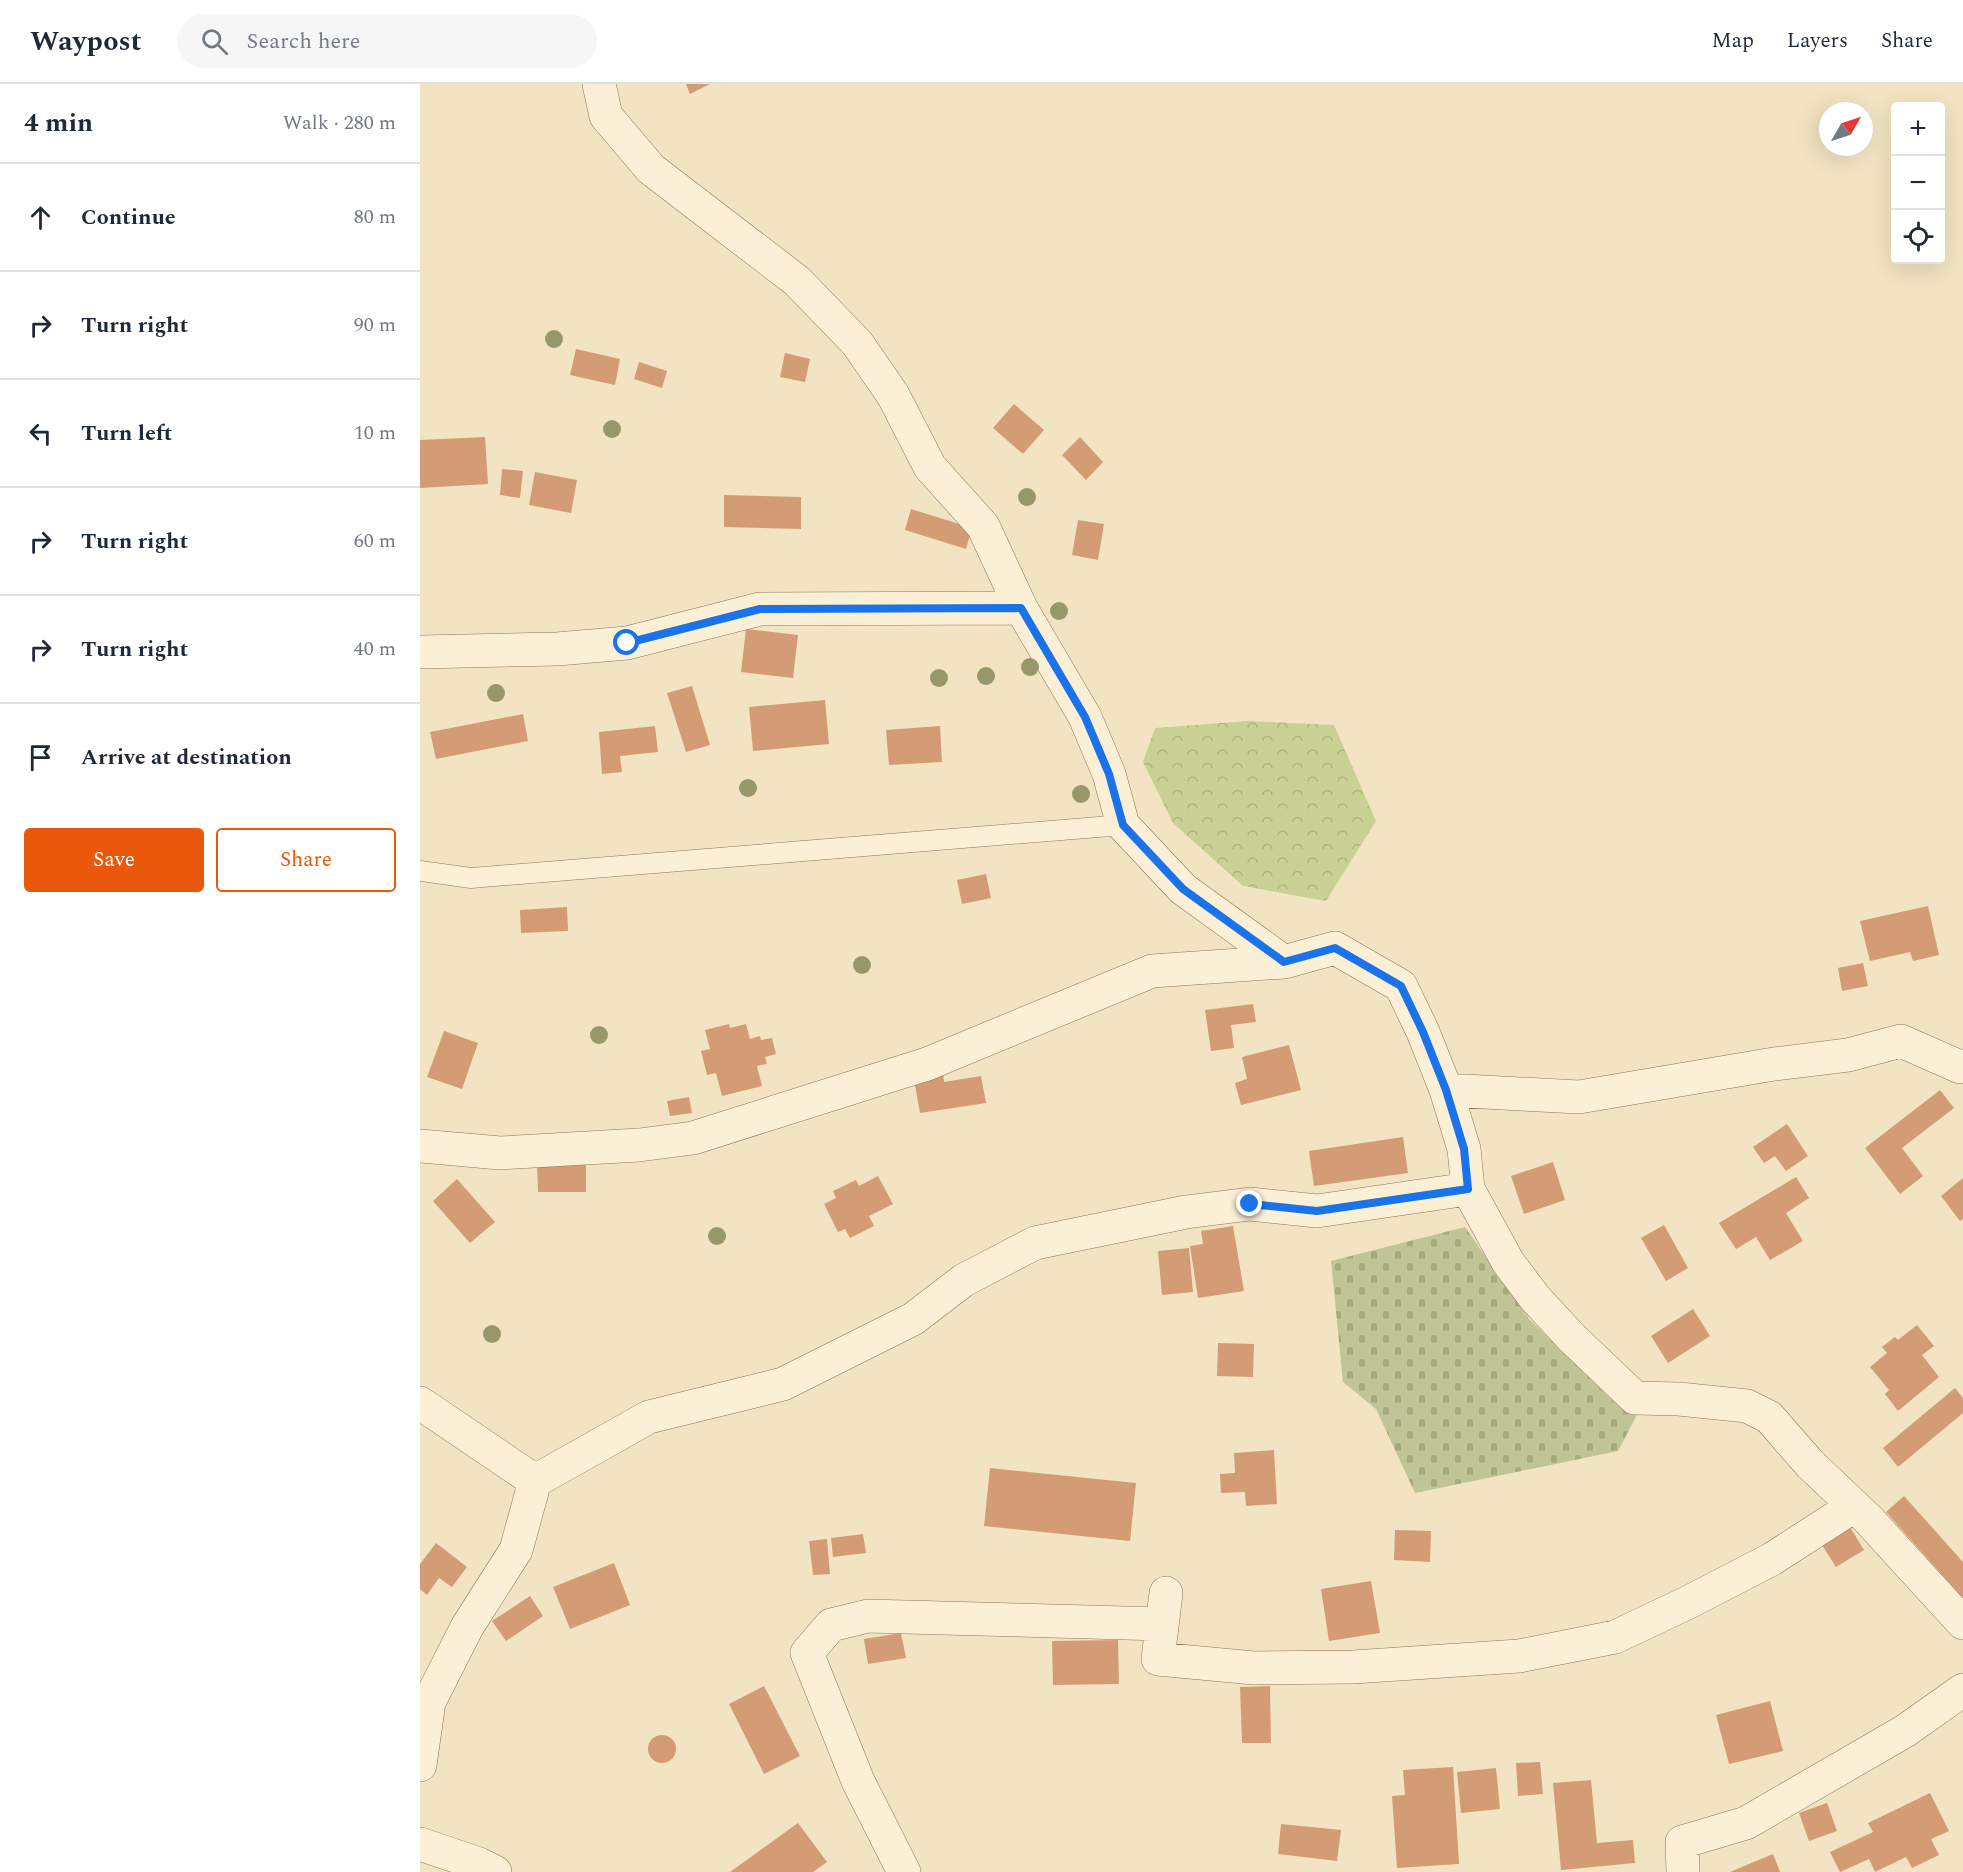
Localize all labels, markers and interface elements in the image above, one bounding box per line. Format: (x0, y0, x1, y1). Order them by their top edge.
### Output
search box (177, 14, 597, 68)
text: Waypost (30, 20, 141, 63)
icon: search (198, 25, 231, 58)
text: Search here (246, 25, 361, 58)
text: Map (1712, 25, 1754, 57)
text: Layers (1787, 25, 1848, 57)
text: Share (1881, 25, 1933, 57)
north arrow (1819, 102, 1873, 156)
map controls (1891, 102, 1945, 264)
button: + (1891, 102, 1945, 156)
text: 4 min (24, 103, 93, 143)
text: Walk · 280 m (283, 108, 396, 138)
button: − (1891, 156, 1945, 210)
icon: ahead (24, 201, 57, 234)
text: Continue (81, 201, 176, 234)
text: 80 m (354, 202, 396, 232)
button: locate (1891, 210, 1945, 264)
icon: right (24, 309, 57, 342)
text: Turn right (81, 309, 188, 342)
text: 90 m (354, 310, 396, 340)
icon: left (24, 417, 57, 450)
text: Turn left (81, 417, 173, 450)
text: 10 m (354, 418, 396, 448)
icon: right (24, 525, 57, 558)
text: Turn right (81, 525, 188, 558)
text: 60 m (354, 526, 396, 556)
route start (613, 629, 639, 655)
icon: right (24, 633, 57, 666)
text: Turn right (81, 633, 188, 666)
text: 40 m (354, 634, 396, 664)
icon: arrive (24, 741, 57, 774)
text: Arrive at destination (81, 741, 292, 774)
button: Save (24, 828, 204, 892)
button: Share (216, 828, 396, 892)
route end (1236, 1190, 1262, 1216)

